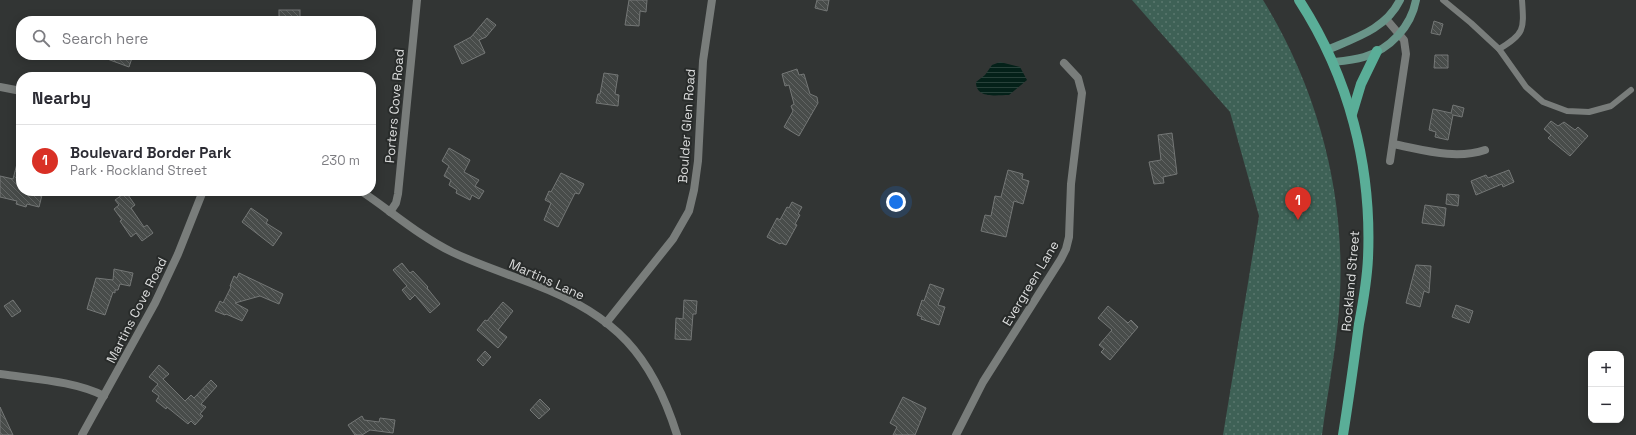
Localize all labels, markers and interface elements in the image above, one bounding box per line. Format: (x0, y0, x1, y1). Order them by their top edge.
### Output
search box (16, 16, 376, 60)
icon: search (30, 27, 52, 49)
text: Search here (62, 29, 148, 48)
street label: Porters Cove Road (381, 48, 408, 164)
street label: Boulder Glen Road (674, 68, 699, 184)
text: Nearby (32, 87, 91, 109)
text: Boulevard Border Park (70, 143, 231, 162)
text: 1 (42, 152, 48, 169)
text: 230 m (322, 152, 360, 169)
text: Park · Rockland Street (70, 162, 207, 179)
pin: 1 (1285, 187, 1311, 220)
your location (886, 192, 906, 212)
street label: Rockland Street (1338, 230, 1363, 332)
street label: Evergreen Lane (998, 238, 1063, 329)
street label: Martins Cove Road (102, 254, 171, 366)
street label: Martins Lane (506, 255, 587, 304)
map controls (1588, 351, 1624, 423)
button: + (1588, 351, 1624, 387)
button: − (1588, 387, 1624, 423)

